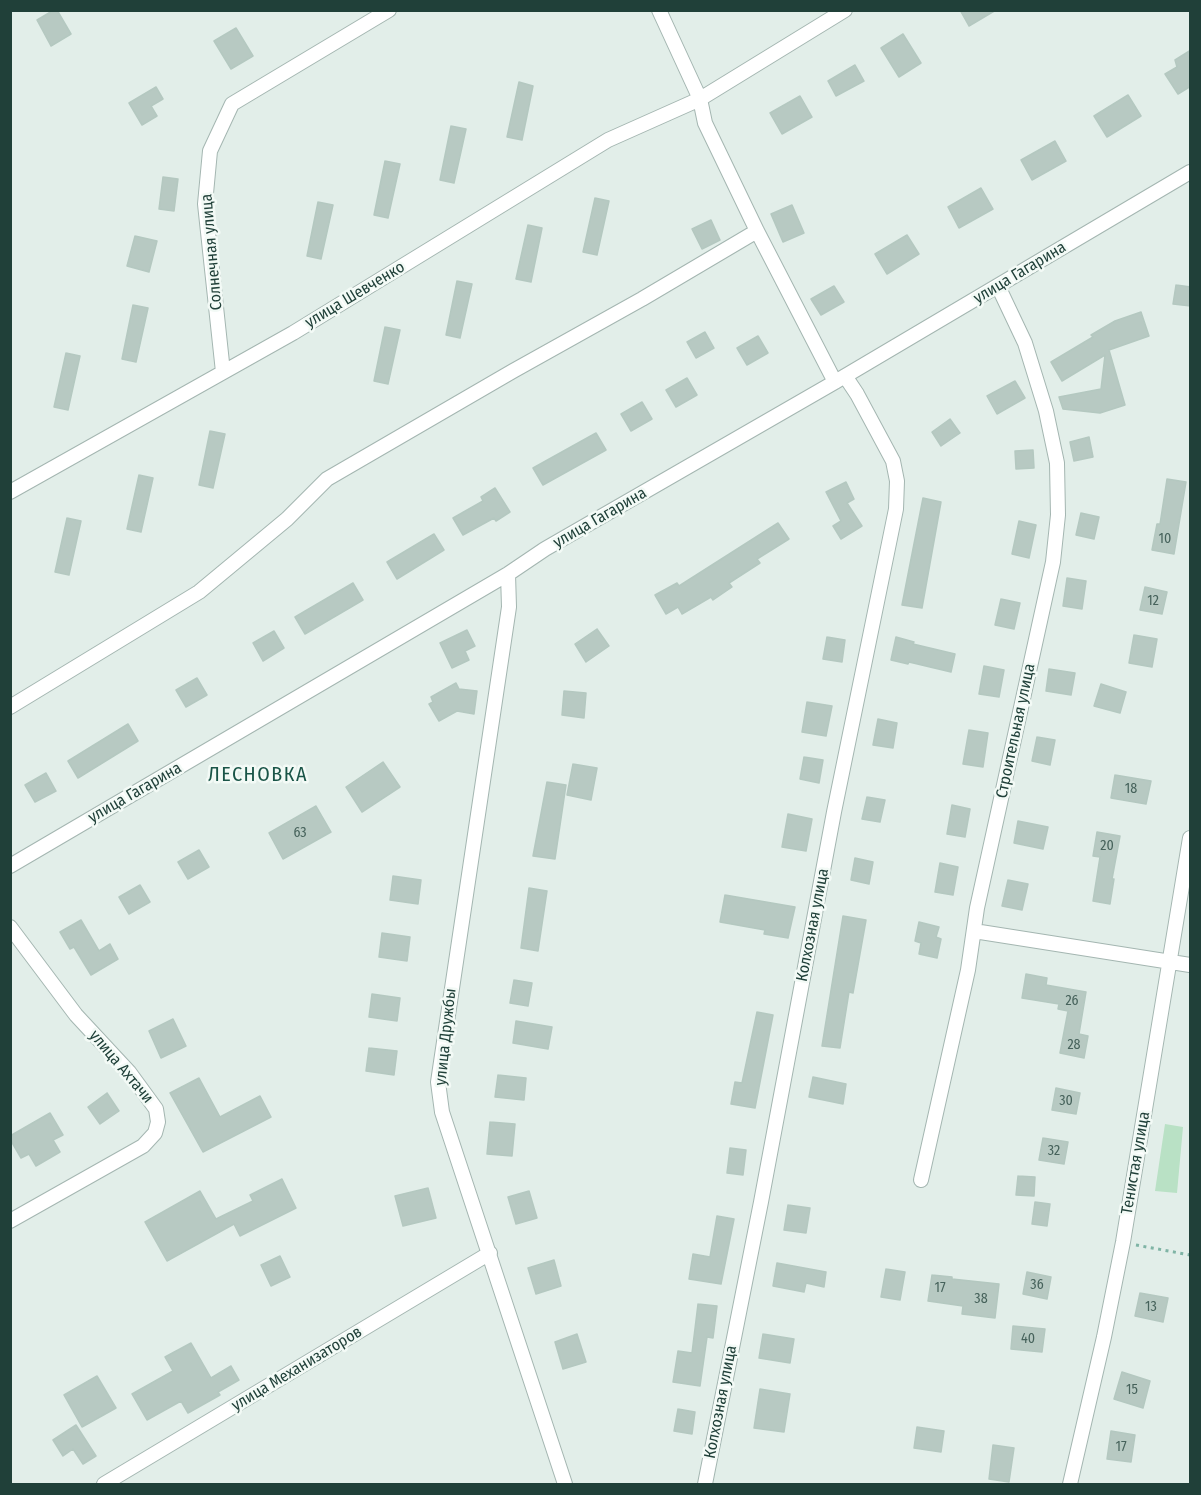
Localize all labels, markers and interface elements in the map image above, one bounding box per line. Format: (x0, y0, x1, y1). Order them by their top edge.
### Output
street label: Солнечная улица (197, 193, 227, 311)
street label: улица Гагарина (970, 238, 1070, 308)
street label: улица Шевченко (302, 258, 408, 332)
street label: улица Гагарина (550, 484, 650, 552)
house number: 10 (1159, 531, 1171, 547)
house number: 12 (1147, 593, 1159, 609)
street label: Строительная улица (992, 662, 1040, 800)
street label: улица Гагарина (85, 759, 185, 827)
district label: ЛЕСНОВКА (208, 763, 308, 787)
house number: 18 (1125, 781, 1137, 797)
house number: 63 (293, 825, 307, 841)
house number: 20 (1100, 838, 1114, 854)
street label: Колхозная улица (793, 867, 833, 983)
street label: улица Дружбы (431, 988, 461, 1086)
house number: 26 (1065, 993, 1079, 1009)
street label: улица Ахтачи (85, 1027, 157, 1107)
house number: 28 (1067, 1037, 1081, 1053)
house number: 30 (1059, 1093, 1073, 1109)
street label: Тенистая улица (1118, 1110, 1154, 1216)
house number: 32 (1048, 1143, 1060, 1159)
house number: 36 (1030, 1277, 1044, 1293)
house number: 17 (934, 1280, 946, 1296)
house number: 38 (974, 1291, 988, 1307)
house number: 13 (1145, 1299, 1157, 1315)
street label: улица Механизаторов (228, 1322, 366, 1416)
house number: 40 (1021, 1331, 1035, 1347)
street label: Колхозная улица (701, 1344, 741, 1460)
house number: 15 (1126, 1382, 1138, 1398)
house number: 17 (1115, 1439, 1127, 1455)

